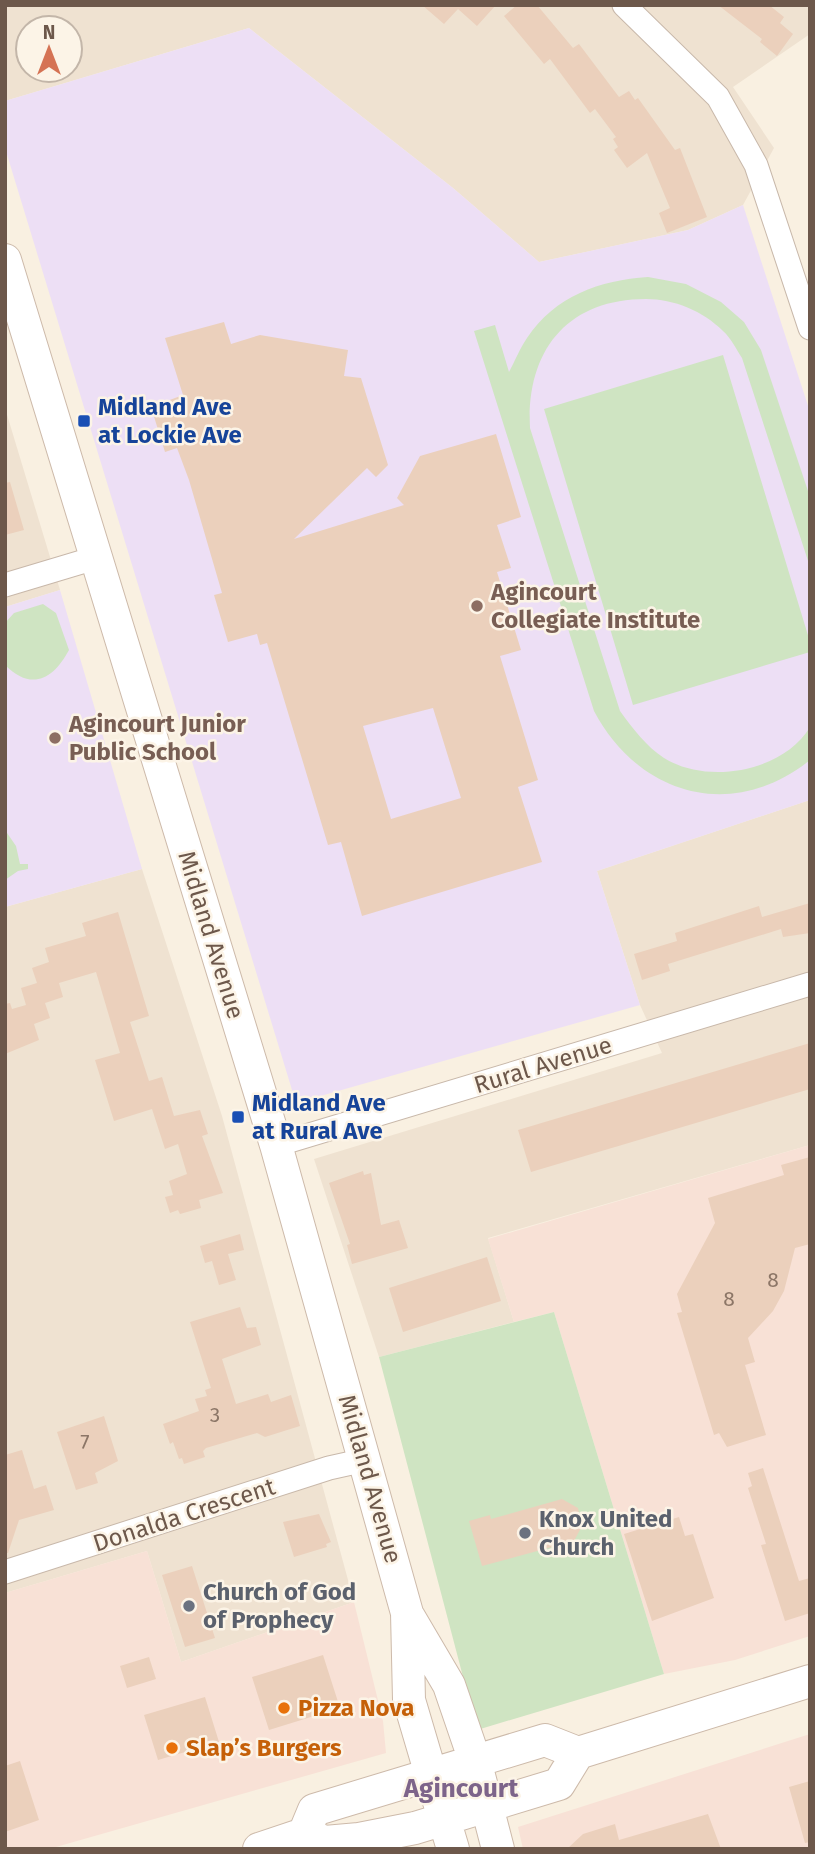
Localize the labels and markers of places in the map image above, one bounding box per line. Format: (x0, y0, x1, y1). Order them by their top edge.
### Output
place label: Midland Ave at Lockie Ave (98, 393, 242, 449)
marker: Midland Ave at Lockie Ave (76, 413, 92, 429)
place label: Agincourt Collegiate Institute (490, 578, 700, 634)
marker: Agincourt Collegiate Institute (469, 598, 485, 614)
place label: Agincourt Junior Public School (68, 710, 246, 766)
marker: Agincourt Junior Public School (47, 730, 63, 746)
place label: Midland Ave at Rural Ave (252, 1089, 386, 1145)
marker: Midland Ave at Rural Ave (230, 1109, 246, 1125)
place label: Knox United Church (539, 1505, 672, 1561)
marker: Knox United Church (517, 1525, 533, 1541)
place label: Church of God of Prophecy (203, 1578, 356, 1634)
marker: Church of God of Prophecy (181, 1598, 197, 1614)
place label: Pizza Nova (298, 1694, 414, 1722)
marker: Pizza Nova (276, 1700, 292, 1716)
place label: Slap’s Burgers (186, 1734, 342, 1762)
marker: Slap’s Burgers (164, 1740, 180, 1756)

